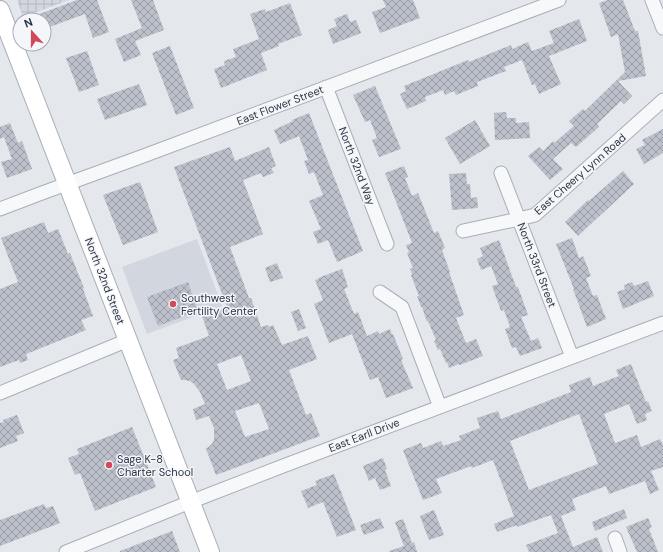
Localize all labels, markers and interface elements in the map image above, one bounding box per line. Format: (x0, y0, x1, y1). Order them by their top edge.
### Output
north arrow (12, 12, 52, 52)
text: N (22, 15, 35, 31)
street label: East Flower Street (235, 82, 325, 128)
street label: North 32nd Way (336, 125, 378, 207)
street label: East Cheery Lynn Road (531, 130, 629, 218)
street label: North 33rd Street (514, 221, 560, 309)
street label: North 32nd Street (82, 236, 128, 326)
place label: Southwest Fertility Center (181, 291, 257, 318)
marker: Southwest Fertility Center (168, 299, 178, 309)
street label: East Earll Drive (327, 415, 401, 455)
place label: Sage K-8 Charter School (117, 452, 193, 479)
marker: Sage K-8 Charter School (104, 460, 114, 470)

